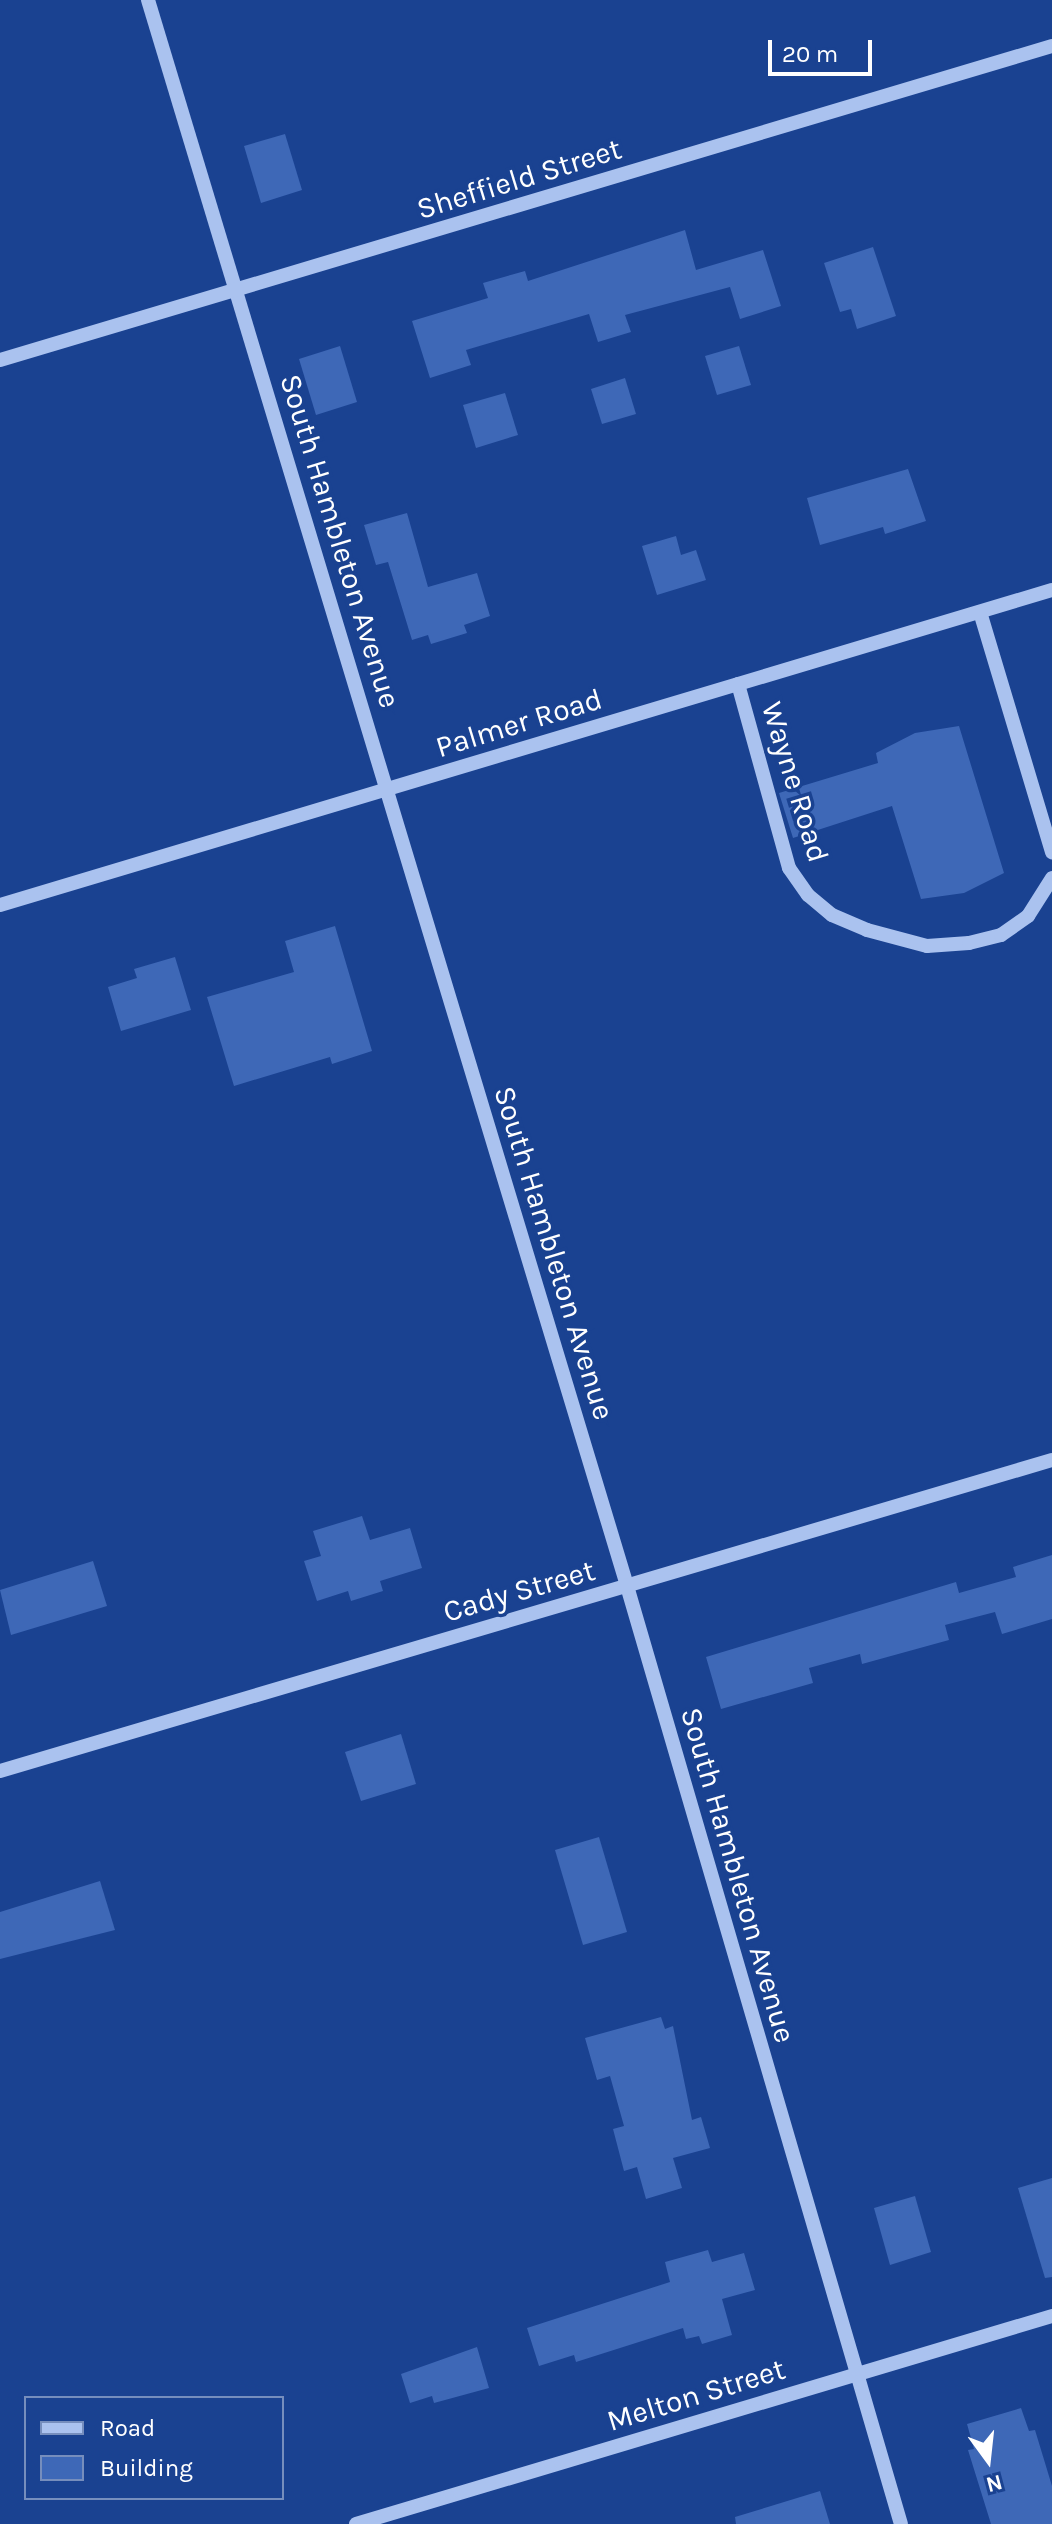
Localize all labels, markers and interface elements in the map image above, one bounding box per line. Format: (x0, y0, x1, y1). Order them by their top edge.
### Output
scale bar (772, 24, 876, 74)
text: 20 m (782, 40, 838, 68)
street label: Sheffield Street (412, 131, 626, 227)
street label: South Hambleton Avenue (272, 370, 408, 712)
street label: Palmer Road (431, 681, 607, 765)
street label: Wayne Road (754, 697, 836, 867)
street label: South Hambleton Avenue (486, 1082, 622, 1424)
street label: Cady Street (439, 1552, 599, 1630)
street label: South Hambleton Avenue (673, 1703, 803, 2047)
street label: Melton Street (603, 2351, 789, 2439)
legend (24, 2396, 284, 2500)
text: Road (100, 2414, 155, 2442)
north arrow (948, 2420, 1028, 2500)
text: Building (100, 2454, 193, 2482)
text: N (983, 2469, 1005, 2498)

